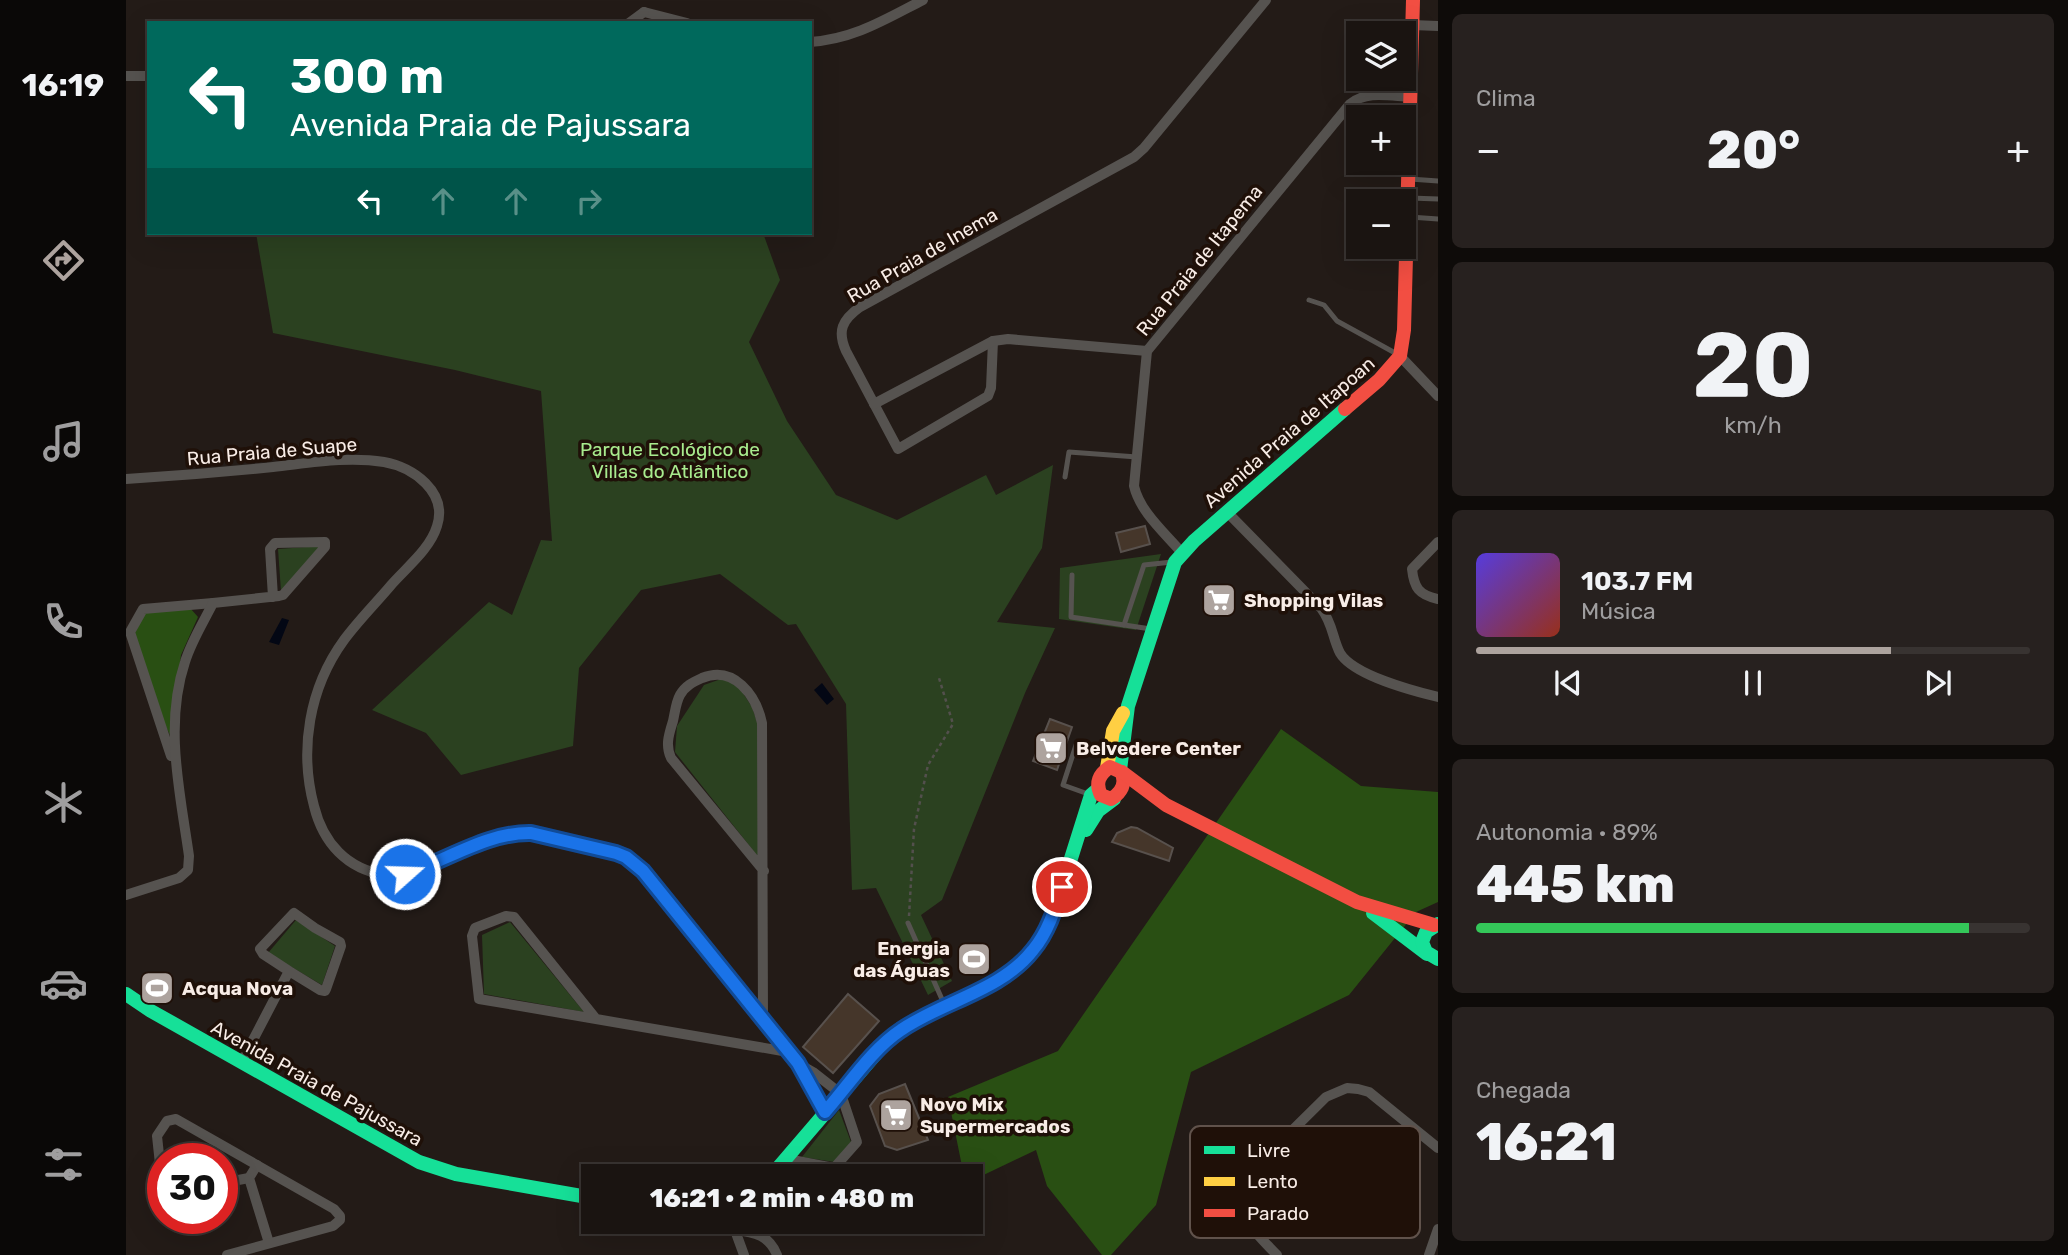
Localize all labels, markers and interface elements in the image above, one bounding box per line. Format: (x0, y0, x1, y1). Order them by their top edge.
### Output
map controls (1346, 21, 1416, 259)
button: layers (1346, 21, 1416, 91)
text: 300 m (290, 47, 444, 105)
icon: left (175, 49, 266, 140)
text: 16:19 (22, 66, 104, 104)
text: Clima (1476, 84, 1536, 112)
button: + (1346, 105, 1416, 175)
text: Avenida Praia de Pajussara (290, 106, 691, 144)
text: 20° (1707, 119, 1800, 181)
text: − (1476, 127, 1501, 173)
text: + (2006, 127, 2030, 173)
street label: Rua Praia de Itapema (1131, 180, 1267, 340)
icon: left (351, 182, 389, 220)
icon: ahead (424, 182, 462, 220)
icon: ahead (497, 182, 535, 220)
icon: right (570, 182, 608, 220)
button: − (1346, 189, 1416, 259)
street label: Rua Praia de Inema (843, 203, 1002, 308)
icon: directions (39, 236, 88, 285)
text: 20 (1692, 311, 1814, 419)
street label: Avenida Praia de Itapoan (1199, 352, 1379, 513)
text: km/h (1724, 411, 1782, 439)
icon: music (39, 417, 88, 466)
street label: Rua Praia de Suape (186, 433, 358, 470)
park label: Parque Ecológico de Villas do Atlântico (580, 438, 760, 483)
text: 103.7 FM (1581, 566, 1693, 597)
supermarket icon: Shopping Vilas (1200, 581, 1238, 619)
place label: Shopping Vilas (1244, 589, 1383, 612)
icon: phone (39, 597, 88, 646)
text: Música (1581, 597, 1656, 625)
icon: previous (1549, 664, 1587, 702)
icon: pause (1734, 664, 1772, 702)
icon: next (1919, 664, 1957, 702)
supermarket icon: Belvedere Center (1032, 729, 1070, 767)
place label: Belvedere Center (1076, 737, 1241, 760)
icon: climate (39, 778, 88, 827)
text: Autonomia · 89% (1476, 818, 1658, 846)
position arrow (368, 837, 442, 911)
text: 445 km (1476, 853, 1675, 915)
pin (1032, 857, 1092, 917)
icon: arrive (1043, 868, 1081, 906)
place label: Energia das Águas (853, 937, 950, 982)
sports icon: Energia das Águas (955, 940, 993, 978)
icon: car (39, 959, 88, 1008)
sports icon: Acqua Nova (138, 969, 176, 1007)
place label: Acqua Nova (182, 977, 293, 1000)
street label: Avenida Praia de Pajussara (207, 1016, 426, 1151)
text: Chegada (1476, 1076, 1571, 1104)
place label: Novo Mix Supermercados (920, 1093, 1070, 1138)
supermarket icon: Novo Mix Supermercados (877, 1096, 915, 1134)
text: 16:21 (1476, 1111, 1617, 1173)
legend (1190, 1126, 1420, 1238)
text: Livre (1247, 1139, 1291, 1162)
icon: filters (39, 1140, 88, 1189)
speed limit sign: 30 (147, 1143, 238, 1234)
text: Lento (1247, 1170, 1298, 1193)
text: 16:21 · 2 min · 480 m (650, 1183, 914, 1214)
text: Parado (1247, 1202, 1309, 1225)

